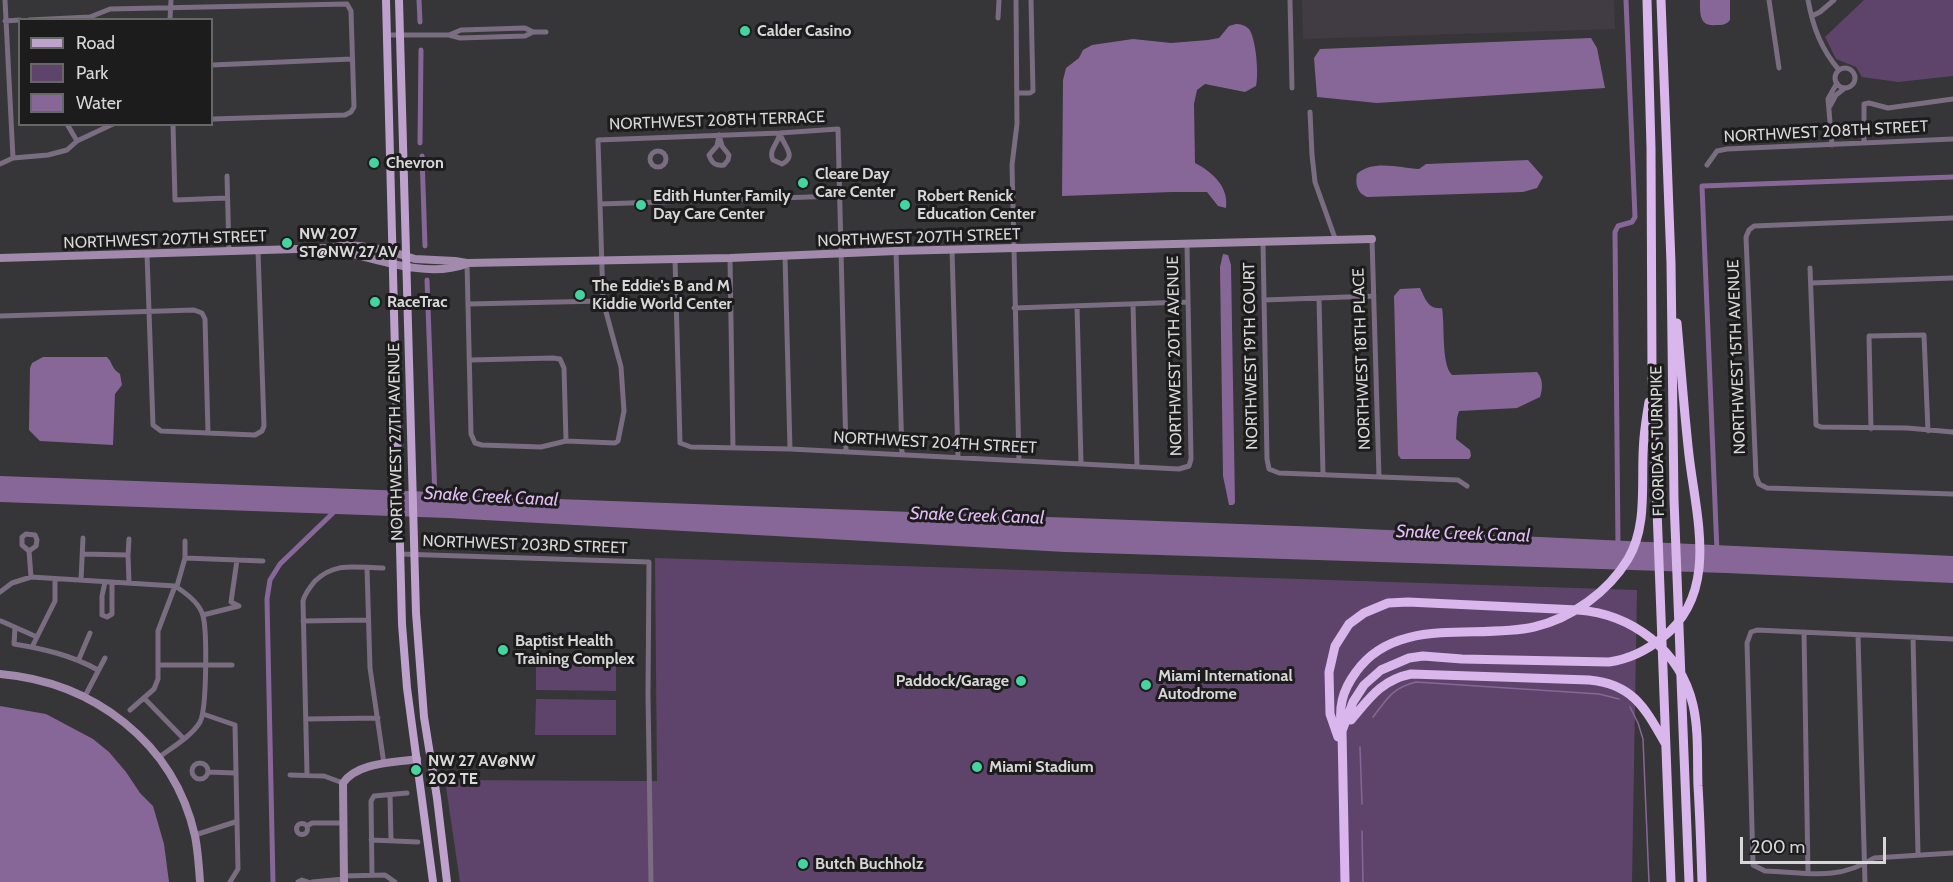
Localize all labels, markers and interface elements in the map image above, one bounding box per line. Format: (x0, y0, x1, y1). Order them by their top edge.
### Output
legend (18, 18, 213, 126)
place label: Calder Casino (757, 21, 851, 41)
marker: Calder Casino (738, 24, 752, 38)
text: Road (76, 32, 115, 54)
text: Park (76, 62, 108, 84)
text: Water (76, 92, 122, 114)
street label: NORTHWEST 208TH TERRACE (609, 108, 825, 134)
street label: NORTHWEST 208TH STREET (1723, 117, 1929, 147)
place label: Chevron (386, 153, 444, 173)
marker: Chevron (367, 156, 381, 170)
place label: Cleare Day Care Center (815, 164, 895, 202)
marker: Cleare Day Care Center (796, 176, 810, 190)
place label: Edith Hunter Family Day Care Center (653, 186, 791, 224)
place label: Robert Renick Education Center (917, 186, 1035, 224)
marker: Edith Hunter Family Day Care Center (634, 198, 648, 212)
marker: Robert Renick Education Center (898, 198, 912, 212)
place label: NW 207 ST@NW 27 AV (299, 224, 398, 262)
street label: NORTHWEST 207TH STREET (817, 225, 1021, 251)
street label: NORTHWEST 207TH STREET (63, 227, 267, 253)
marker: NW 207 ST@NW 27 AV (280, 236, 294, 250)
street label: NORTHWEST 20TH AVENUE (1164, 256, 1186, 456)
street label: NORTHWEST 15TH AVENUE (1724, 259, 1750, 455)
street label: NORTHWEST 19TH COURT (1240, 262, 1262, 450)
street label: NORTHWEST 18TH PLACE (1349, 268, 1375, 450)
place label: The Eddie's B and M Kiddie World Center (592, 276, 732, 314)
marker: The Eddie's B and M Kiddie World Center (573, 288, 587, 302)
place label: RaceTrac (387, 292, 448, 312)
marker: RaceTrac (368, 295, 382, 309)
street label: NORTHWEST 27TH AVENUE (385, 343, 407, 541)
street label: FLORIDA'S TURNPIKE (1647, 366, 1669, 516)
street label: NORTHWEST 204TH STREET (833, 428, 1037, 458)
water label: Snake Creek Canal (423, 483, 559, 511)
water label: Snake Creek Canal (910, 503, 1044, 529)
water label: Snake Creek Canal (1396, 521, 1530, 547)
street label: NORTHWEST 203RD STREET (422, 532, 628, 558)
place label: Baptist Health Training Complex (515, 631, 635, 669)
marker: Baptist Health Training Complex (496, 643, 510, 657)
place label: Miami International Autodrome (1158, 666, 1293, 704)
place label: Paddock/Garage (896, 671, 1009, 691)
marker: Paddock/Garage (1014, 674, 1028, 688)
marker: Miami International Autodrome (1139, 678, 1153, 692)
place label: NW 27 AV@NW 202 TE (428, 751, 535, 789)
place label: Miami Stadium (989, 757, 1094, 777)
marker: Miami Stadium (970, 760, 984, 774)
marker: NW 27 AV@NW 202 TE (409, 763, 423, 777)
scale bar (1743, 825, 1888, 863)
text: 200 m (1751, 836, 1805, 858)
place label: Butch Buchholz (815, 854, 923, 874)
marker: Butch Buchholz (796, 857, 810, 871)

